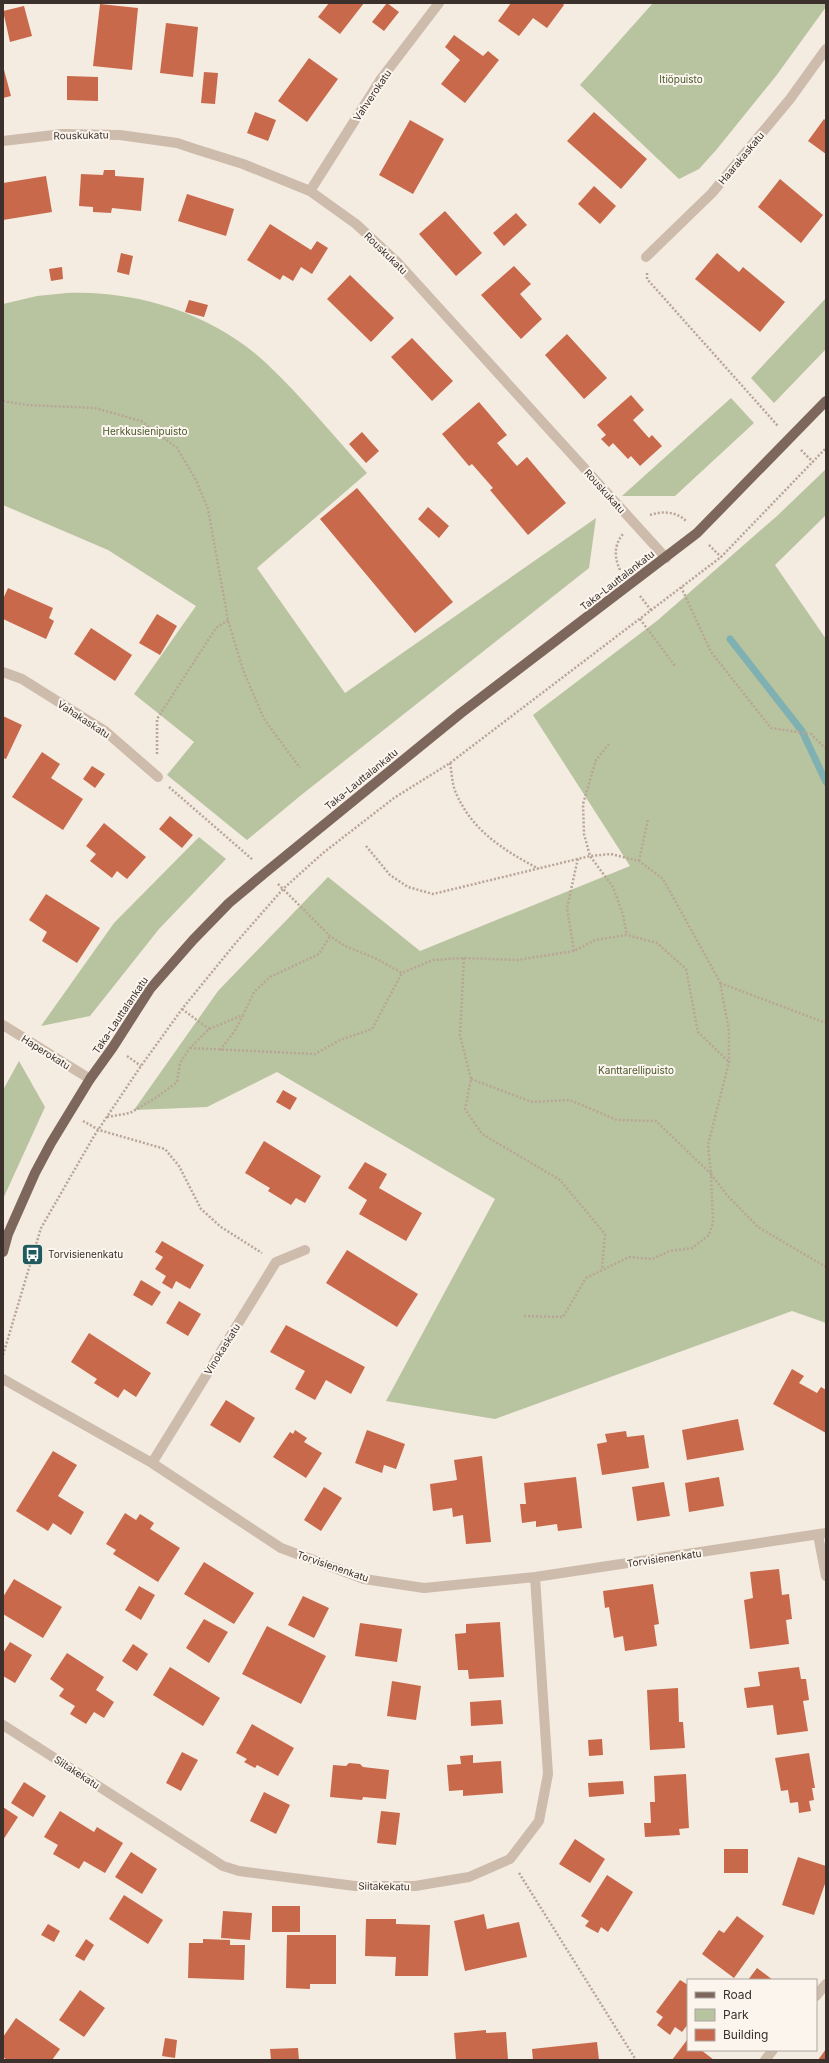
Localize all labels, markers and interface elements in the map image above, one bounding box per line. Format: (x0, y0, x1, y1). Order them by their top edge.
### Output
street label: Vahverokatu (351, 67, 393, 123)
park label: Itiöpuisto (659, 73, 703, 85)
street label: Rouskukatu (53, 129, 109, 141)
street label: Haarakaskatu (716, 129, 766, 187)
street label: Rouskukatu (362, 230, 410, 277)
park label: Herkkusienipuisto (103, 425, 187, 437)
street label: Rouskukatu (582, 466, 628, 516)
street label: Taka-Lauttalankatu (578, 547, 656, 613)
street label: Vahakaskatu (55, 698, 113, 740)
street label: Taka-Lauttalankatu (322, 746, 400, 812)
street label: Taka-Lauttalankatu (90, 974, 150, 1056)
street label: Haperokatu (20, 1032, 73, 1072)
park label: Kanttarellipuisto (598, 1064, 674, 1076)
bus stop icon: Torvisienenkatu (19, 1241, 45, 1267)
place label: Torvisienenkatu (48, 1248, 123, 1260)
street label: Vinokaskatu (202, 1321, 242, 1377)
street label: Torvisienenkatu (626, 1547, 702, 1569)
street label: Torvisienenkatu (296, 1548, 371, 1584)
street label: Siitakekatu (52, 1753, 102, 1791)
street label: Siitakekatu (358, 1880, 410, 1892)
legend (687, 1979, 817, 2051)
text: Road (723, 1987, 752, 2002)
text: Park (723, 2007, 749, 2022)
text: Building (723, 2027, 768, 2042)

